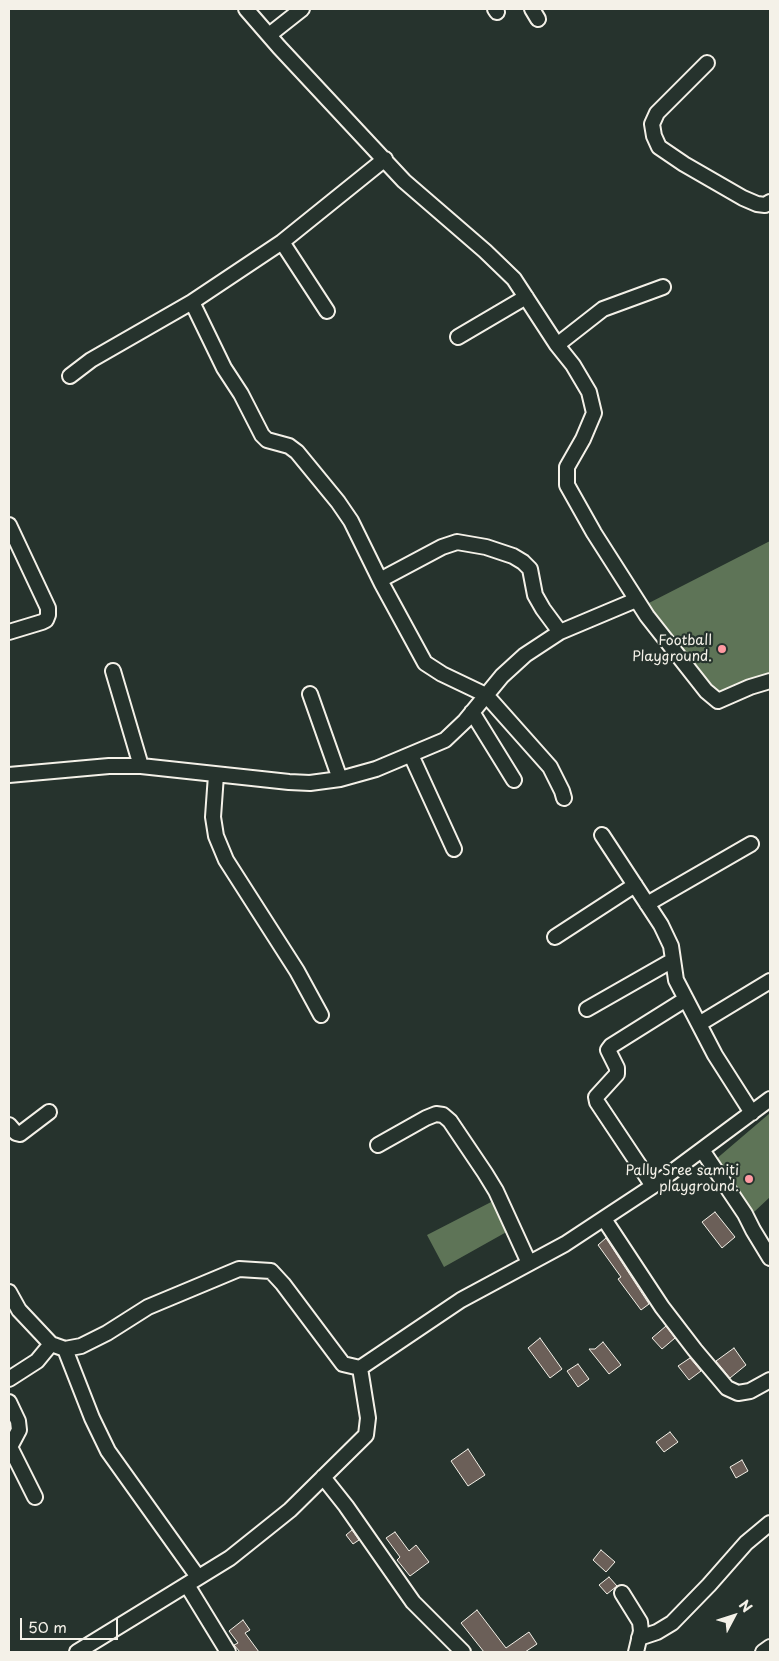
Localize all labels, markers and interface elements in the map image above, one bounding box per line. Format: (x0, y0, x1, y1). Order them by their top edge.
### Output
place label: Football Playground. (632, 633, 712, 666)
marker: Football Playground. (716, 643, 728, 655)
place label: Pally Sree samiti playground. (626, 1163, 739, 1196)
marker: Pally Sree samiti playground. (743, 1173, 755, 1185)
north arrow (709, 1591, 759, 1641)
text: N (734, 1595, 757, 1617)
scale bar (22, 1608, 120, 1640)
text: 50 m (28, 1615, 67, 1638)

